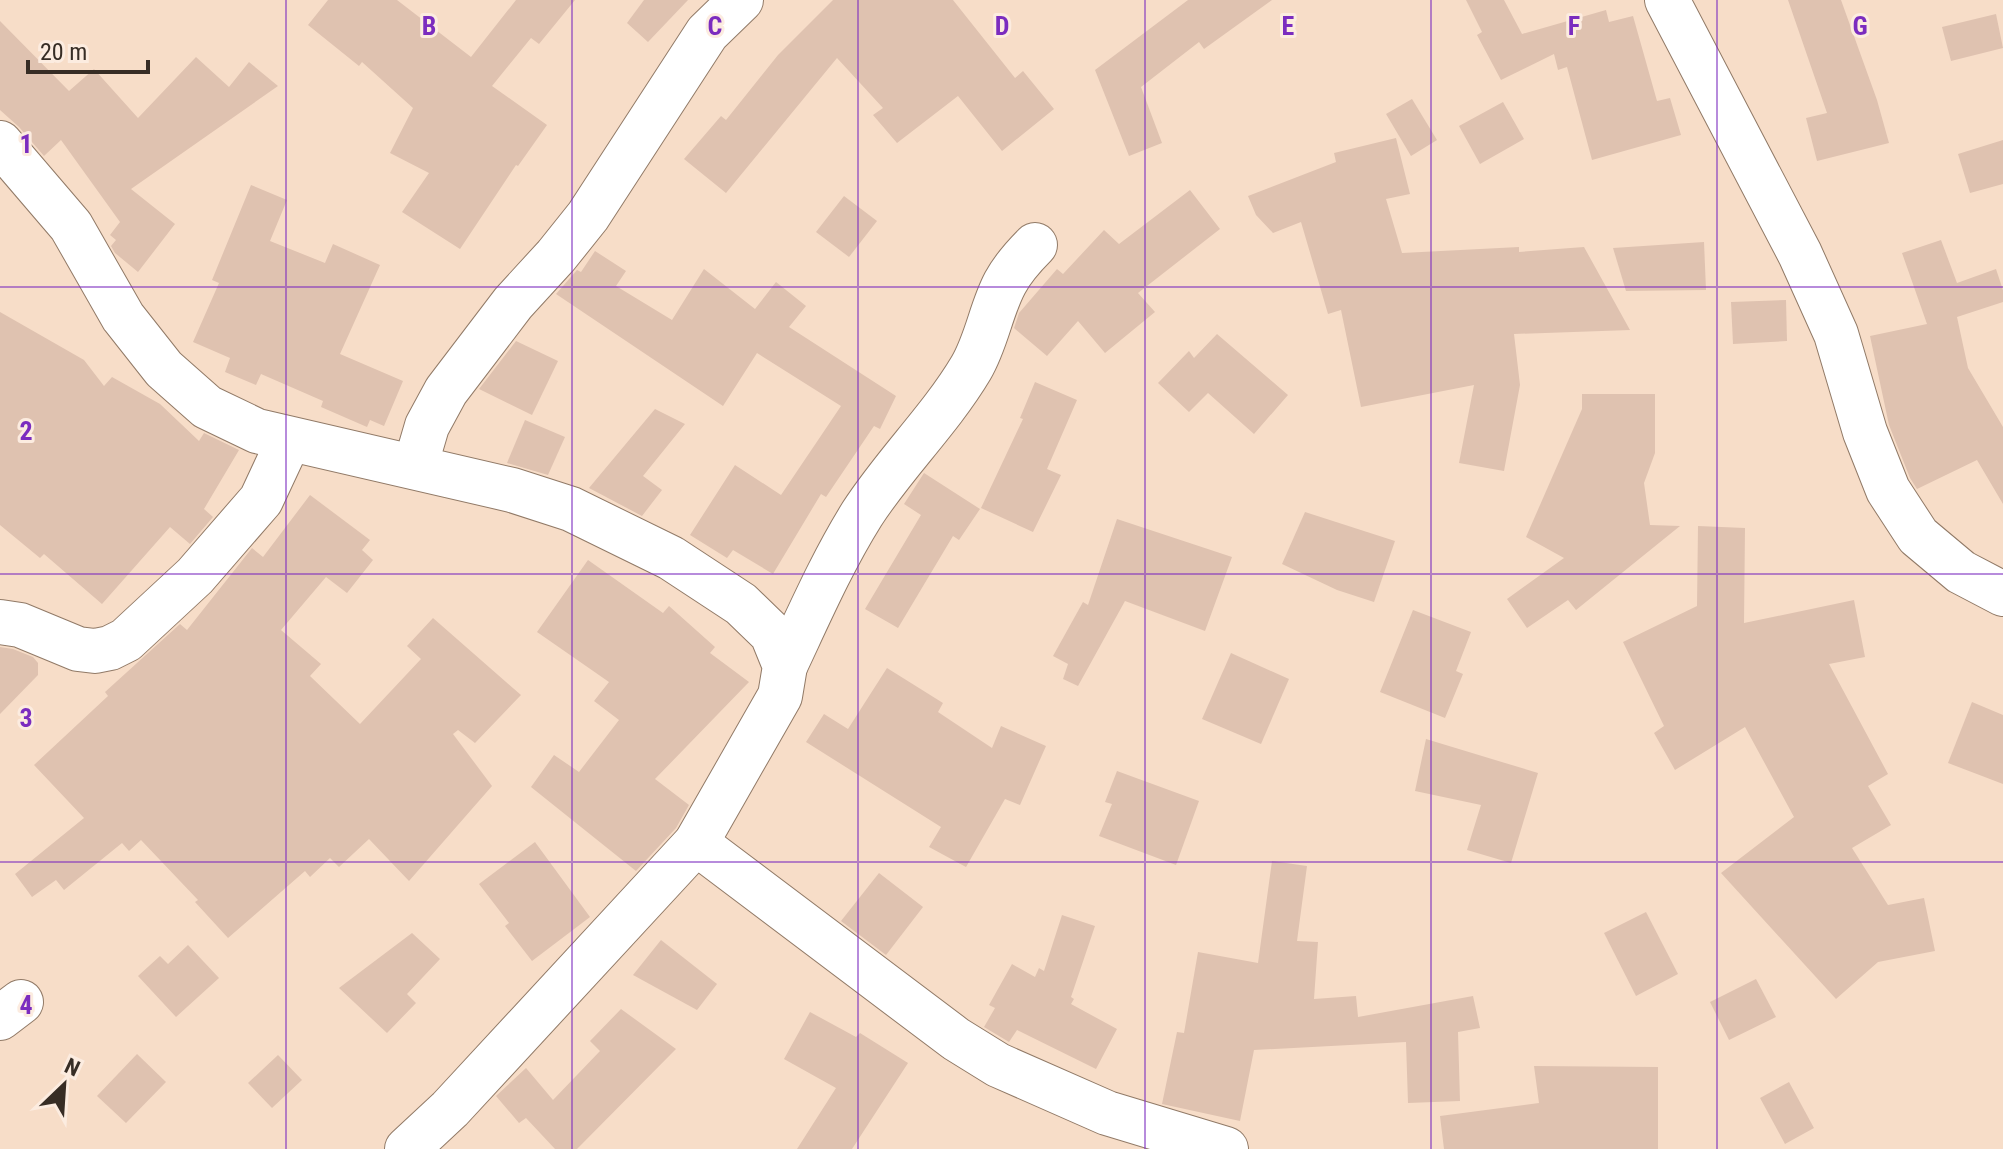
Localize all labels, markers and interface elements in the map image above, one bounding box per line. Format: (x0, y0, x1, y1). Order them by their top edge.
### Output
text: B (422, 11, 436, 41)
text: C (708, 11, 723, 41)
text: D (995, 11, 1009, 41)
text: E (1282, 11, 1295, 41)
text: F (1568, 11, 1580, 41)
text: G (1852, 11, 1868, 41)
scale bar (28, 24, 148, 74)
text: 20 m (40, 38, 87, 66)
text: 1 (19, 129, 33, 159)
text: 2 (19, 416, 33, 446)
text: 3 (19, 703, 33, 733)
text: 4 (19, 990, 33, 1020)
north arrow (24, 1045, 104, 1125)
text: N (61, 1053, 84, 1082)

